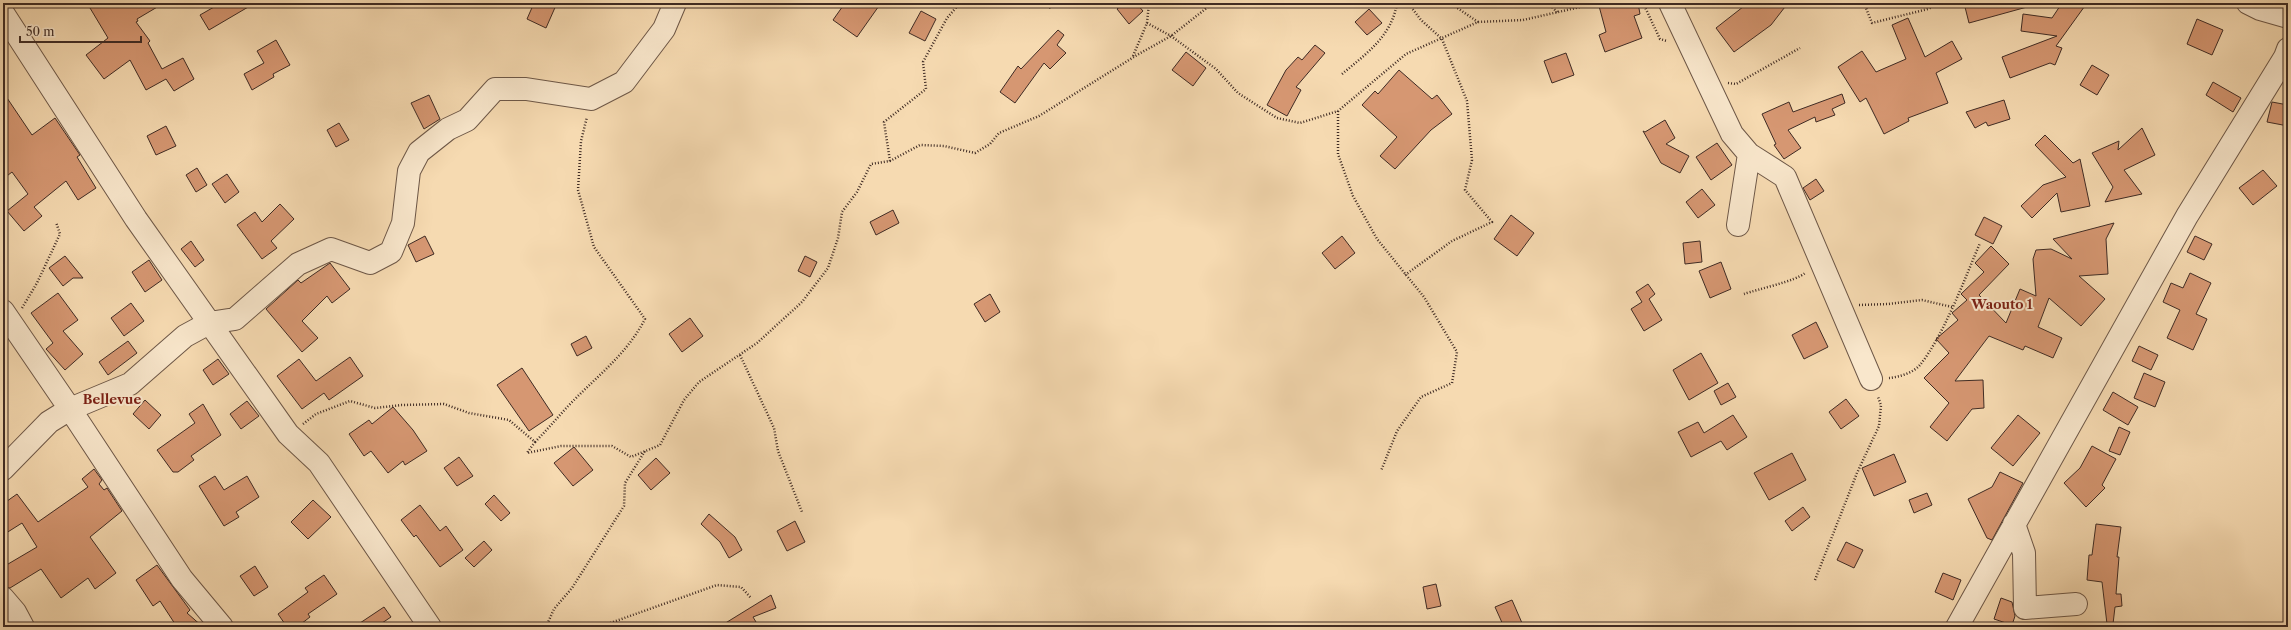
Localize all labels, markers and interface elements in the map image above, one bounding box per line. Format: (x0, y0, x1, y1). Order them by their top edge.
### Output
scale bar (20, 18, 141, 44)
text: 50 m (26, 24, 55, 39)
district label: Waouto 1 (1970, 296, 2033, 312)
district label: Bellevue (83, 391, 141, 407)

